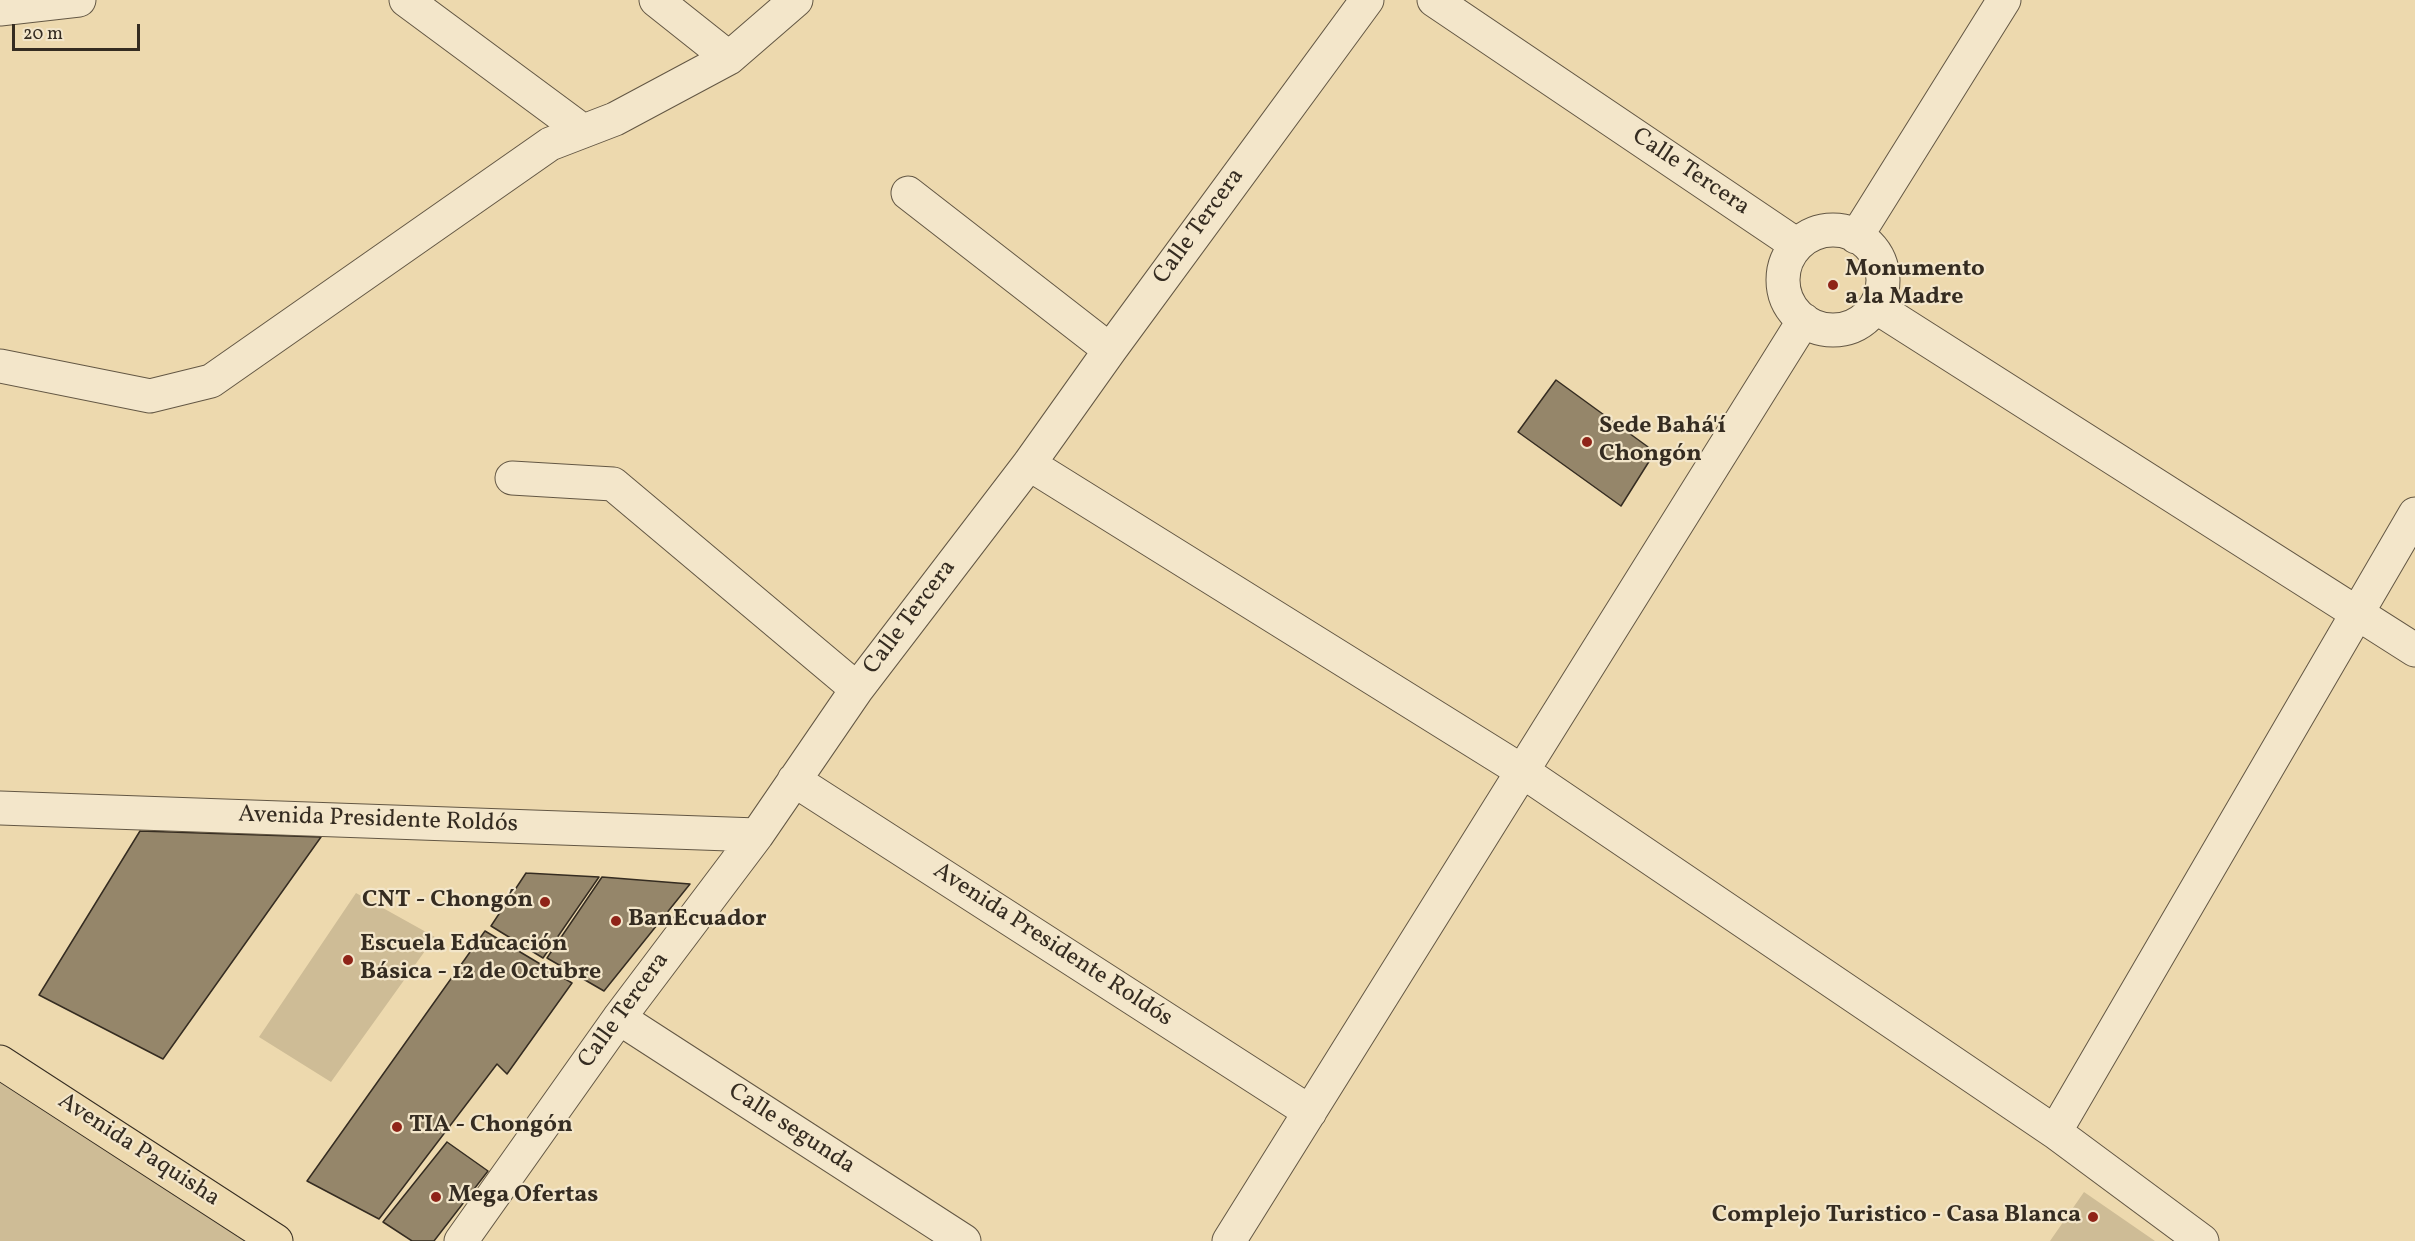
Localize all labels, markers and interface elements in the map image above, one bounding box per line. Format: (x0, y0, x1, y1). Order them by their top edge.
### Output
scale bar (15, 12, 142, 50)
text: 20 m (23, 22, 63, 47)
street label: Calle Tercera (1626, 123, 1754, 223)
street label: Calle Tercera (1148, 164, 1252, 290)
place label: Monumento a la Madre (1845, 257, 1985, 313)
marker: Monumento a la Madre (1826, 278, 1840, 292)
place label: Sede Bahá'í Chongón (1599, 414, 1726, 470)
marker: Sede Bahá'í Chongón (1580, 435, 1594, 449)
street label: Calle Tercera (859, 555, 963, 681)
street label: Avenida Presidente Roldós (238, 802, 518, 840)
street label: Avenida Presidente Roldós (927, 858, 1177, 1034)
place label: CNT - Chongón (362, 888, 533, 916)
marker: CNT - Chongón (538, 895, 552, 909)
place label: BanEcuador (628, 907, 767, 935)
marker: BanEcuador (609, 914, 623, 928)
place label: Escuela Educación Básica - 12 de Octubre (360, 932, 601, 988)
street label: Calle Tercera (573, 948, 677, 1074)
marker: Escuela Educación Básica - 12 de Octubre (341, 953, 355, 967)
street label: Calle segunda (722, 1078, 860, 1182)
street label: Avenida Paquisha (52, 1088, 224, 1214)
place label: TIA - Chongón (409, 1113, 573, 1141)
marker: TIA - Chongón (390, 1120, 404, 1134)
place label: Mega Ofertas (448, 1183, 598, 1211)
marker: Mega Ofertas (429, 1190, 443, 1204)
place label: Complejo Turistico - Casa Blanca (1712, 1203, 2081, 1231)
marker: Complejo Turistico - Casa Blanca (2086, 1210, 2100, 1224)

